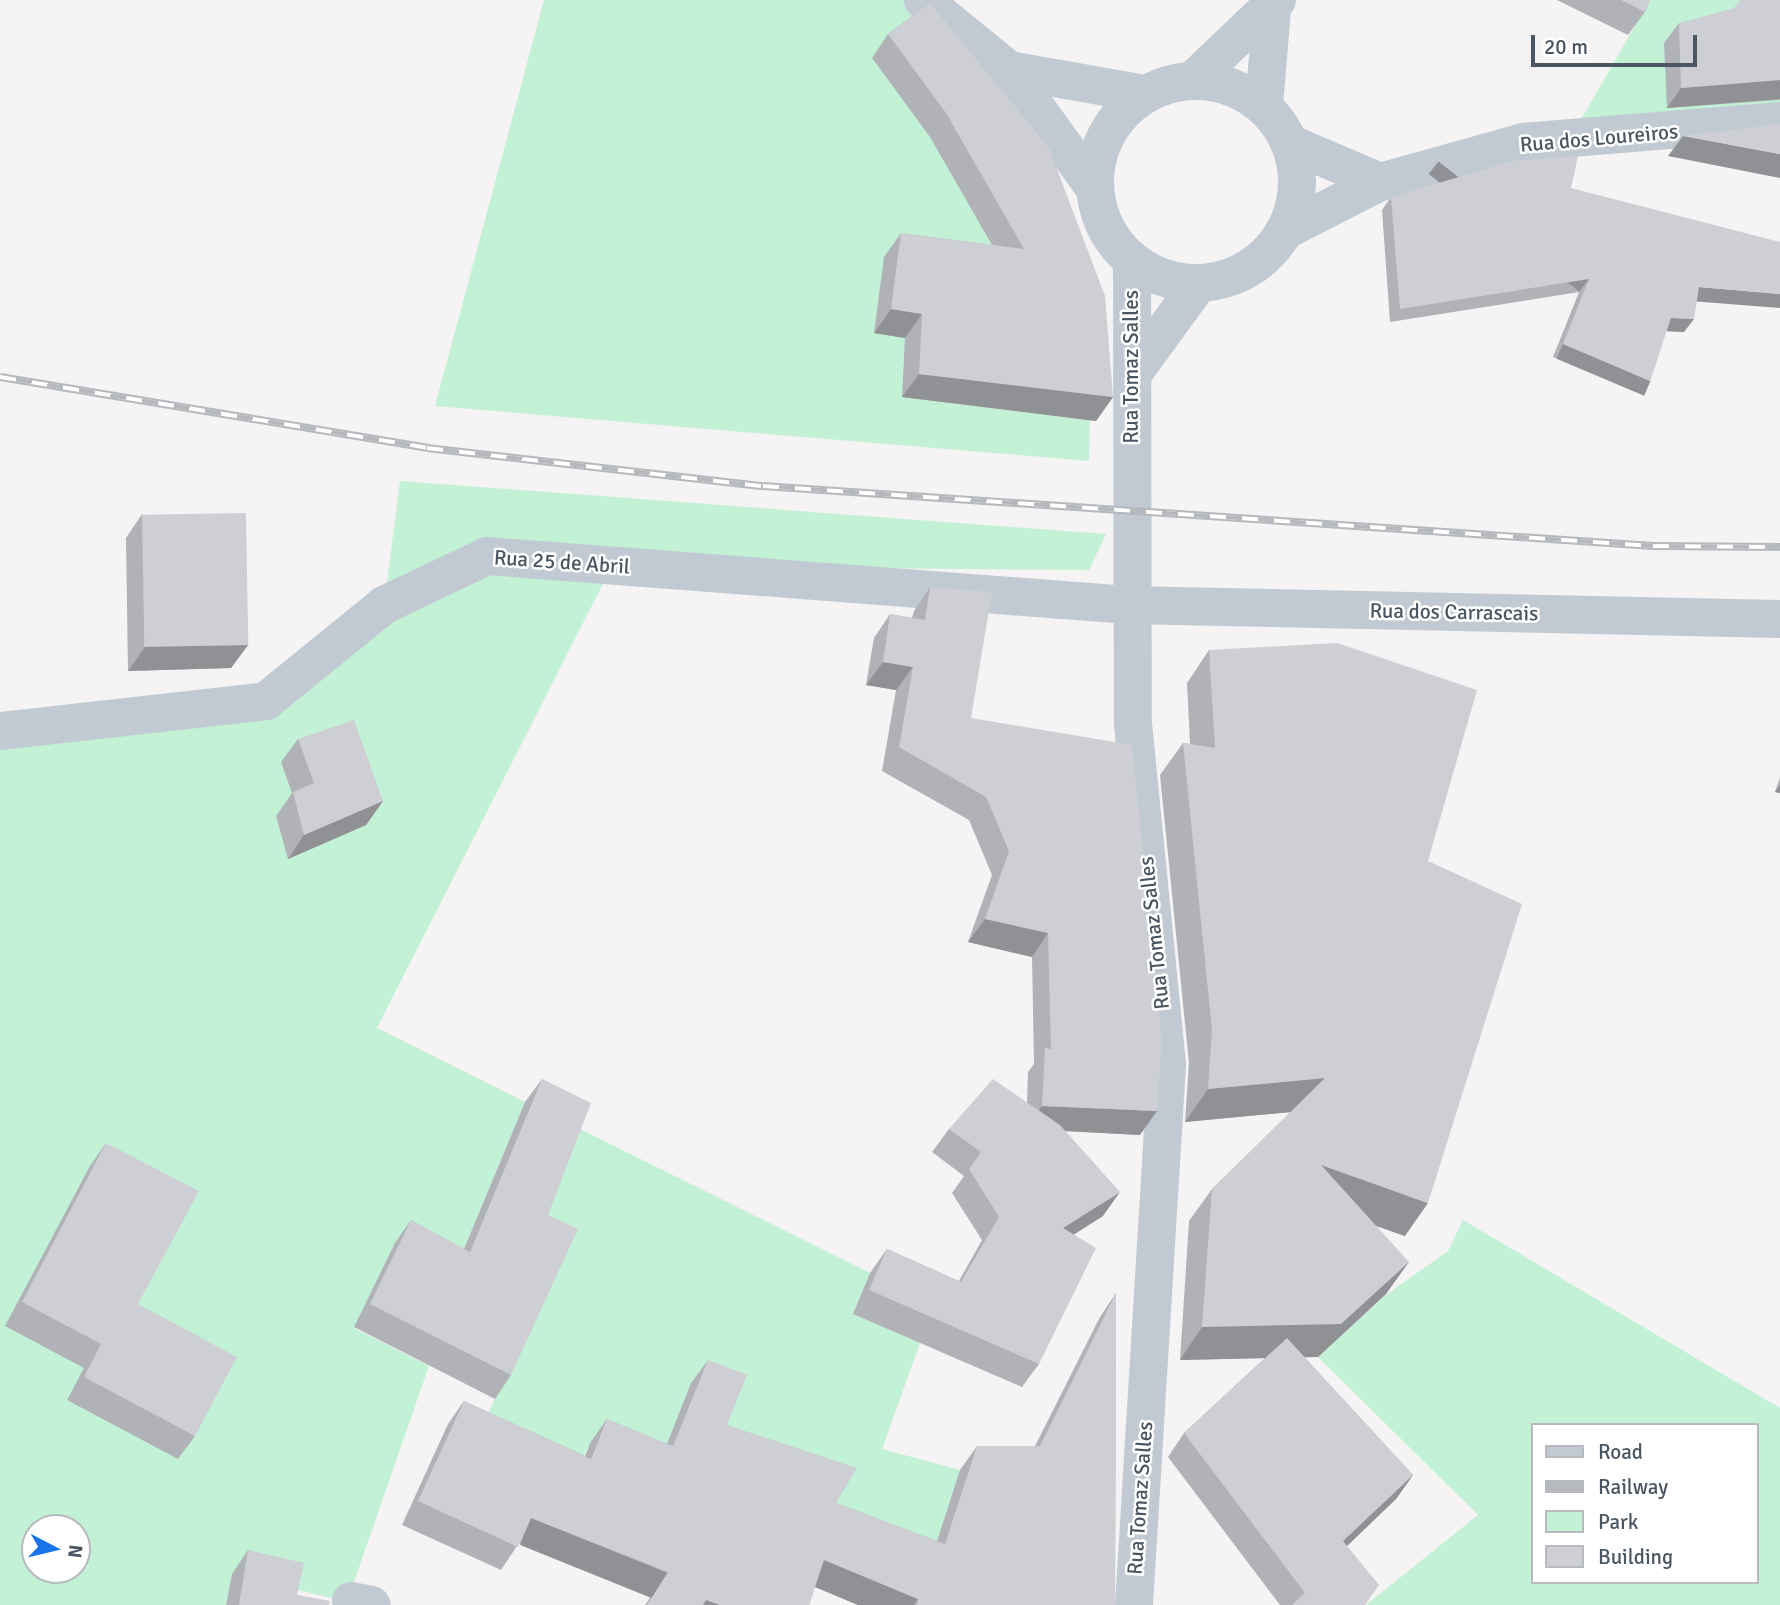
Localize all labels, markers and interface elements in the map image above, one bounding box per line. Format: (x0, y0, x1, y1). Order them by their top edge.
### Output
scale bar (1535, 21, 1701, 65)
text: 20 m (1544, 34, 1588, 60)
street label: Rua dos Loureiros (1519, 119, 1679, 157)
street label: Rua Tomaz Salles (1118, 290, 1144, 444)
street label: Rua 25 de Abril (493, 545, 631, 579)
street label: Rua dos Carrascais (1370, 598, 1538, 626)
street label: Rua Tomaz Salles (1133, 855, 1175, 1011)
street label: Rua Tomaz Salles (1122, 1420, 1158, 1576)
legend (1532, 1423, 1759, 1584)
text: Road (1598, 1439, 1643, 1465)
text: Railway (1598, 1474, 1668, 1500)
text: Park (1598, 1509, 1638, 1535)
north arrow (21, 1514, 91, 1584)
text: N (62, 1543, 88, 1559)
text: Building (1598, 1544, 1673, 1570)

